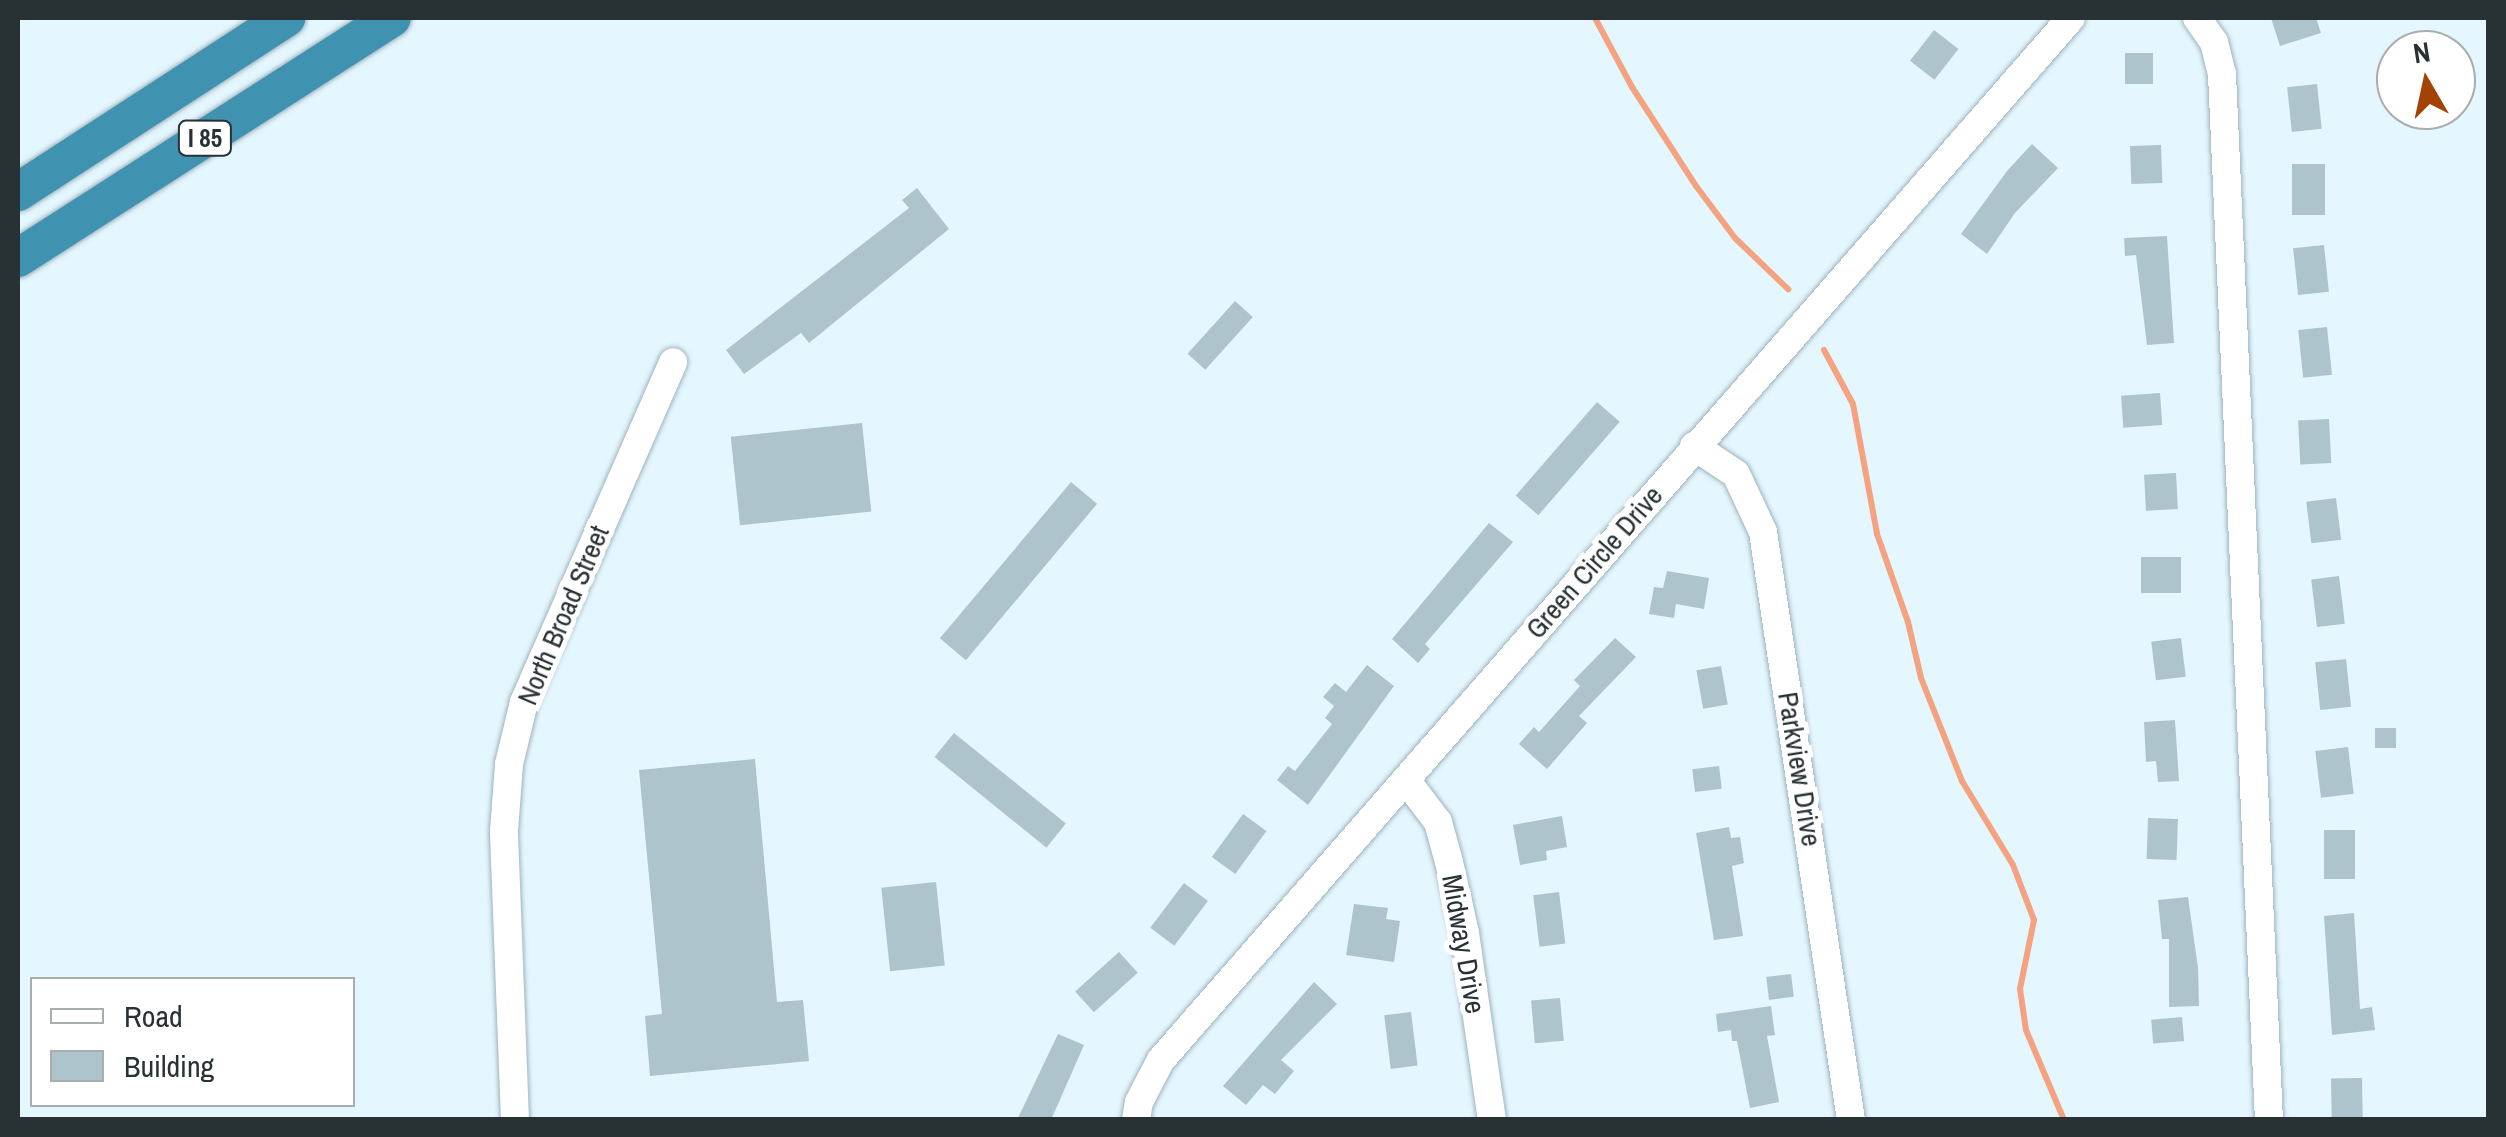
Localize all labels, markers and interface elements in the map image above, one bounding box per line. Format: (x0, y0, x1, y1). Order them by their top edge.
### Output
north arrow (2376, 30, 2476, 130)
text: N (2410, 32, 2433, 72)
road number: I 85 (178, 118, 232, 158)
street label: Green Circle Drive (1519, 479, 1669, 645)
street label: North Broad Street (510, 520, 616, 710)
street label: Parkview Drive (1771, 690, 1829, 848)
street label: Midway Drive (1435, 872, 1493, 1016)
legend (30, 977, 355, 1107)
text: Road (124, 996, 183, 1036)
text: Building (124, 1046, 214, 1086)

